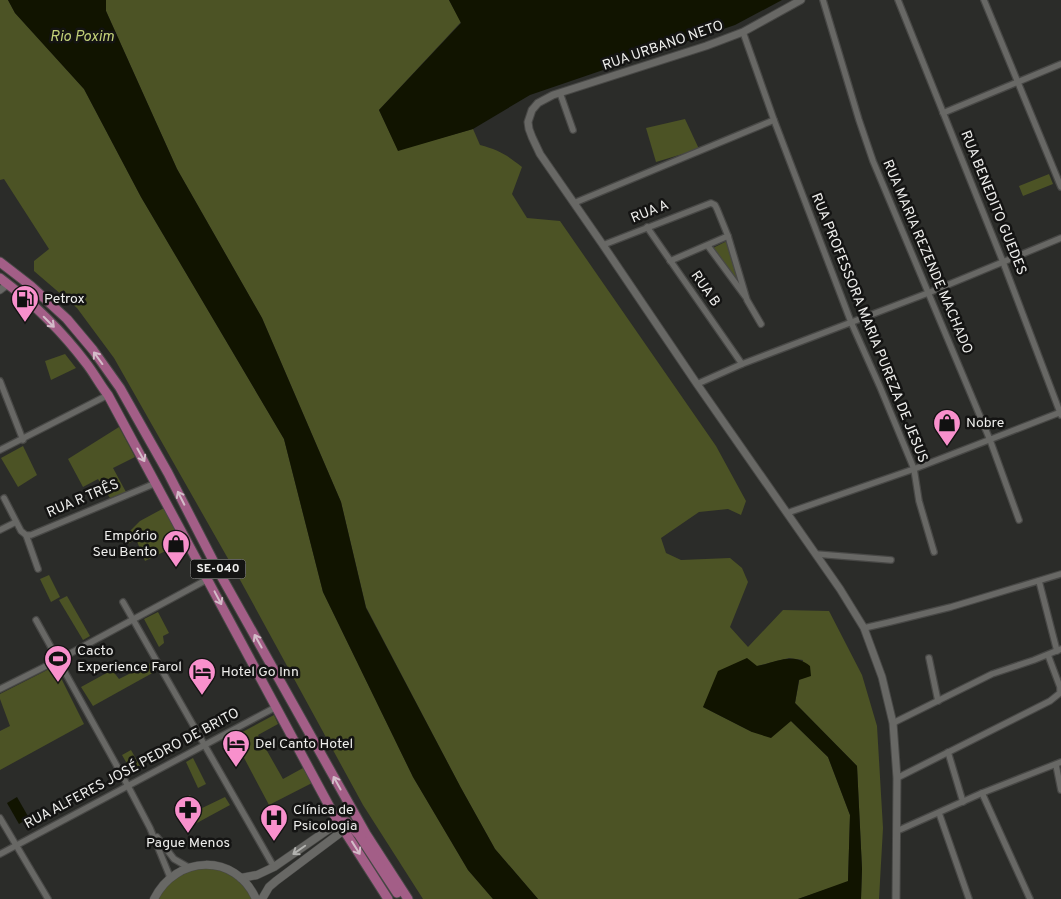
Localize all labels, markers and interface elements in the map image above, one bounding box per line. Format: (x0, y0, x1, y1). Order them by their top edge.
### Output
street label: RUA URBANO NETO (600, 17, 726, 75)
water label: Rio Poxim (50, 28, 115, 47)
street label: RUA BENEDITO GUEDES (956, 128, 1030, 278)
street label: RUA MARIA REZENDE MACHADO (878, 157, 976, 357)
street label: RUA PROFESSORA MARIA PUREZA DE JESUS (807, 191, 931, 465)
street label: RUA A (629, 197, 671, 227)
street label: RUA B (687, 268, 723, 310)
fuel station icon: Petrox (10, 284, 40, 323)
place label: Petrox (44, 291, 85, 308)
one-way arrow (43, 316, 56, 328)
one-way arrow (93, 352, 104, 365)
shop icon: Nobre (932, 408, 962, 447)
place label: Nobre (966, 415, 1004, 432)
one-way arrow (136, 448, 146, 463)
street label: RUA R TRÊS (44, 475, 122, 522)
one-way arrow (176, 491, 185, 506)
place label: Empório Seu Bento (93, 528, 157, 561)
shop icon: Empório Seu Bento (161, 529, 191, 568)
road number: SE-040 (190, 560, 246, 578)
one-way arrow (213, 591, 223, 606)
one-way arrow (252, 634, 262, 649)
place label: Cacto Experience Farol (77, 643, 182, 676)
sports icon: Cacto Experience Farol (43, 644, 73, 683)
hotel icon: Hotel Go Inn (187, 657, 217, 696)
place label: Hotel Go Inn (221, 664, 299, 681)
street label: RUA ALFERES JOSÉ PEDRO DE BRITO (21, 704, 242, 833)
hotel icon: Del Canto Hotel (221, 729, 251, 768)
place label: Del Canto Hotel (255, 736, 353, 753)
one-way arrow (332, 775, 342, 790)
pharmacy icon: Pague Menos (173, 795, 203, 834)
place label: Clínica de Psicologia (293, 802, 357, 835)
hospital icon: Clínica de Psicologia (259, 803, 289, 842)
place label: Pague Menos (146, 835, 230, 852)
one-way arrow (351, 840, 361, 854)
one-way arrow (292, 845, 306, 855)

